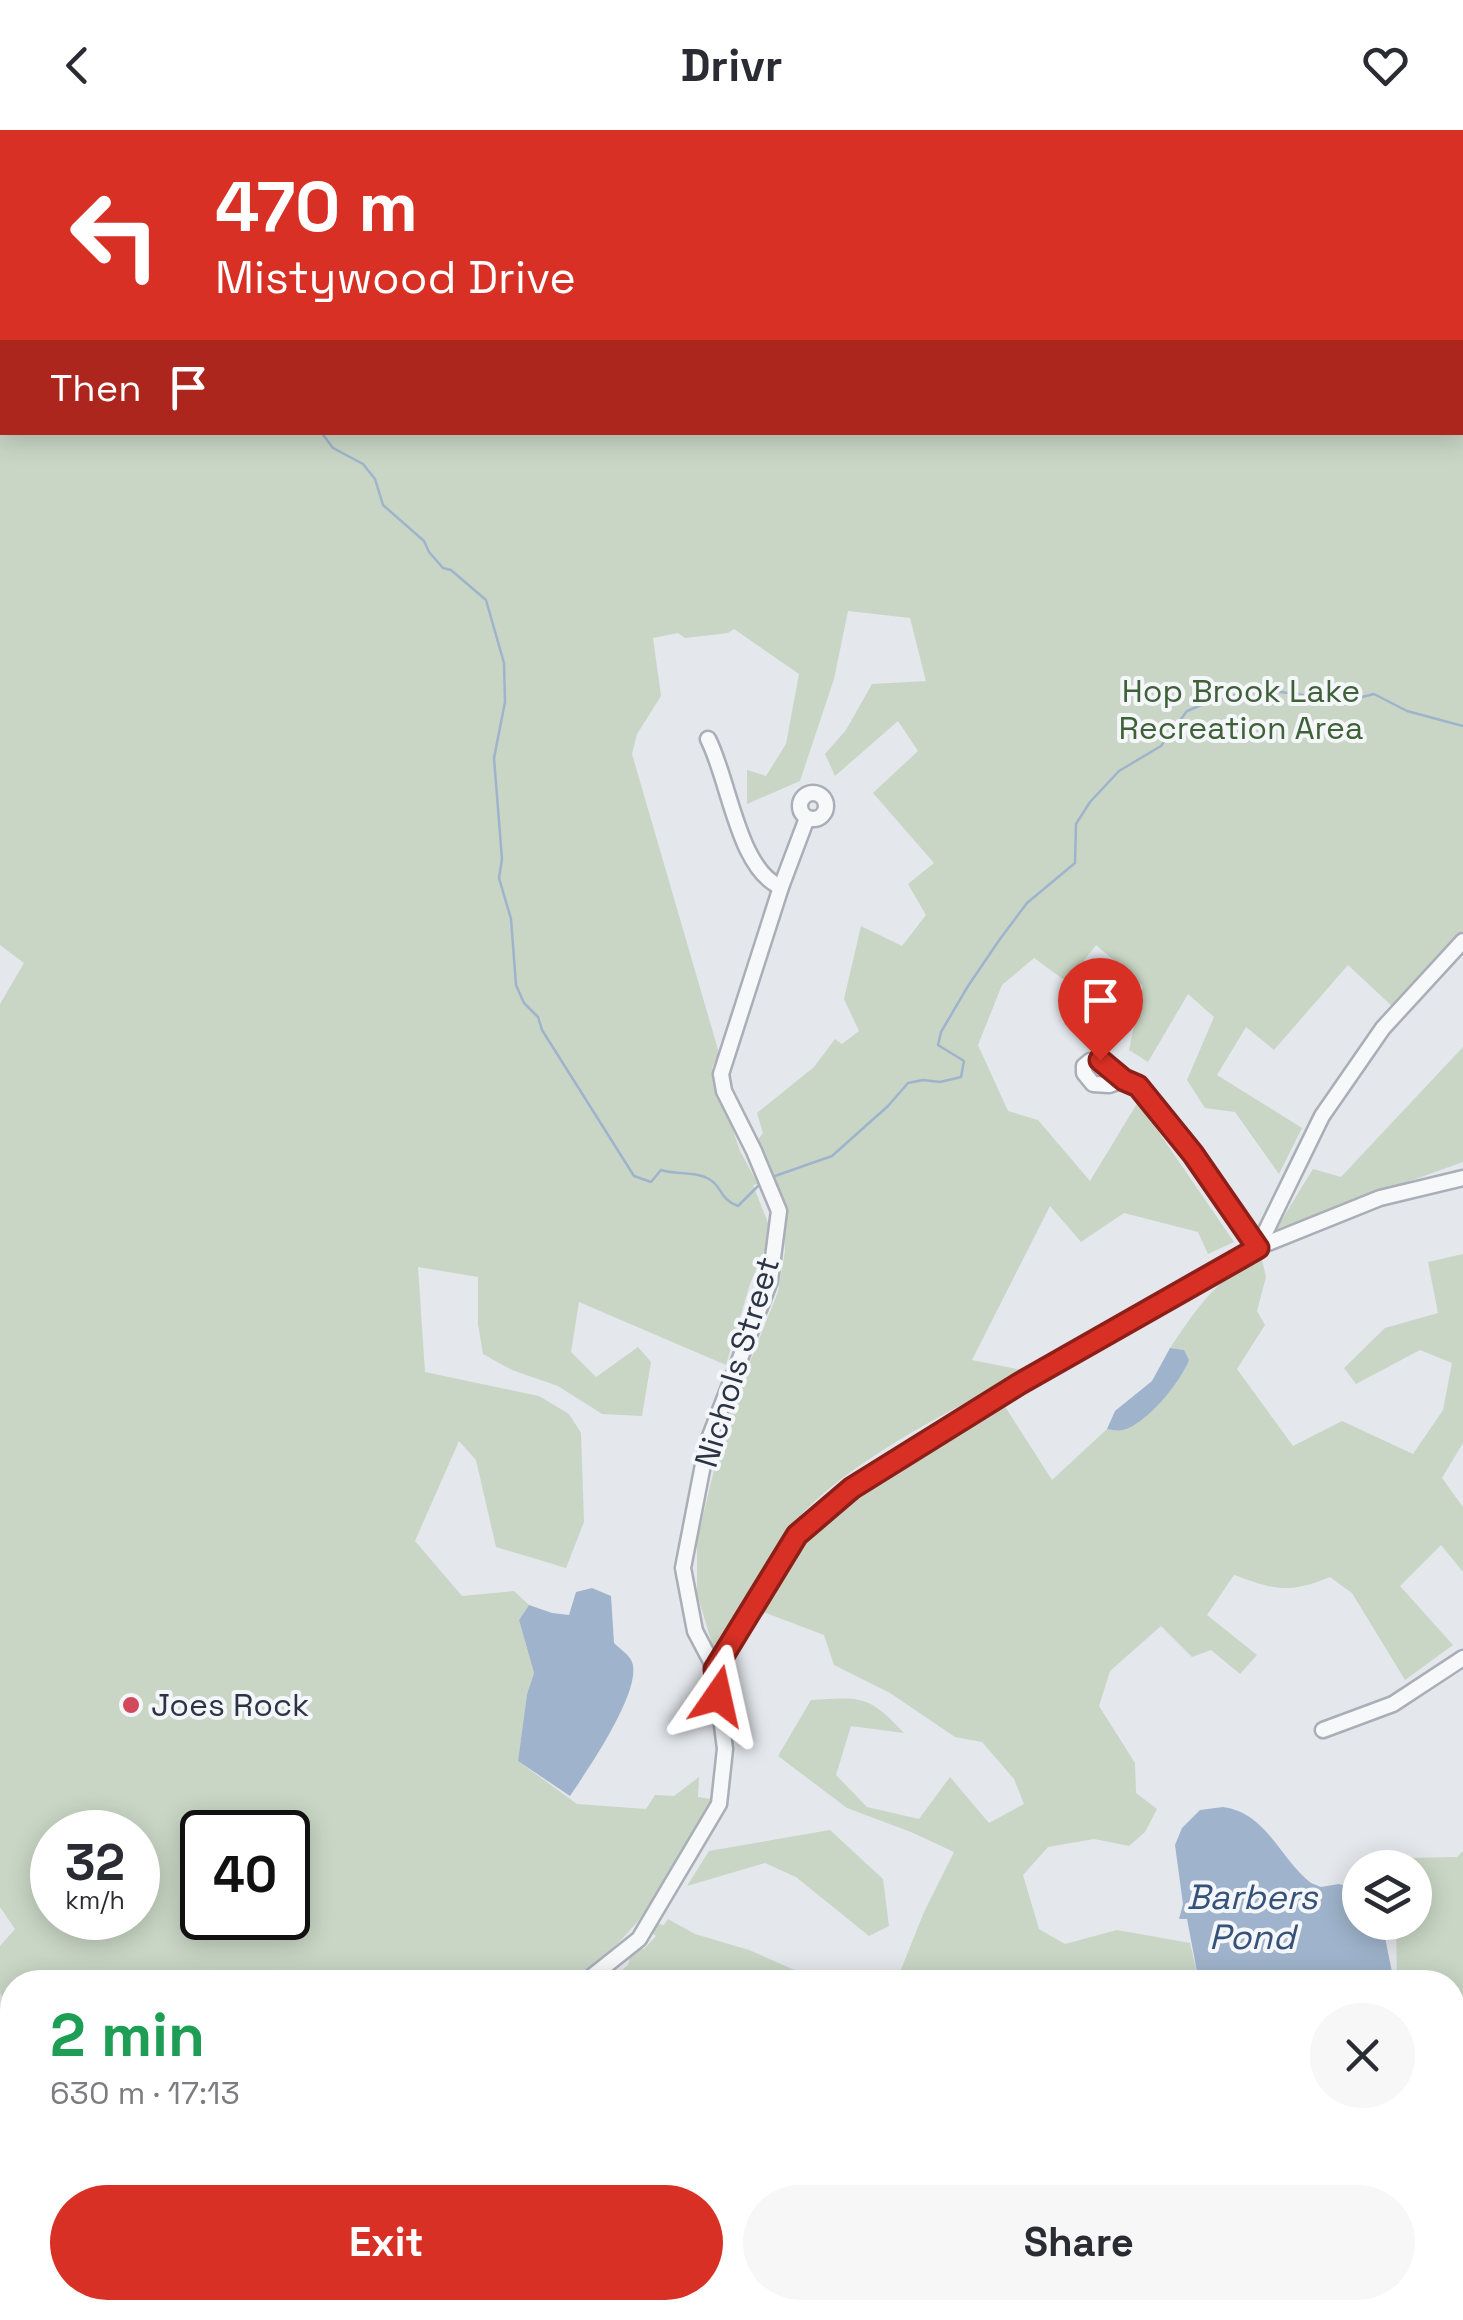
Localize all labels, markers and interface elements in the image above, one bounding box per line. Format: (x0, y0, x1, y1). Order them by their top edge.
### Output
text: Drivr (680, 37, 783, 94)
icon: back (50, 38, 105, 93)
icon: heart (1358, 38, 1413, 93)
text: 470 m (215, 162, 418, 251)
icon: left (50, 170, 180, 300)
text: Mistywood Drive (215, 249, 576, 306)
icon: arrive (161, 360, 216, 415)
text: Then (50, 364, 141, 412)
park label: Hop Brook Lake Recreation Area (1119, 671, 1363, 748)
pin (1058, 958, 1143, 1061)
icon: arrive (1073, 973, 1128, 1028)
street label: Nichols Street (686, 1252, 788, 1472)
position arrow (666, 1644, 770, 1748)
place label: Joes Rock (151, 1685, 309, 1725)
marker: Joes Rock (120, 1694, 142, 1716)
speed limit sign: 40 (180, 1810, 310, 1940)
text: 32 (65, 1831, 125, 1895)
map controls (1342, 1850, 1432, 1940)
button: layers (1342, 1850, 1432, 1940)
water label: Barbers Pond (1186, 1875, 1319, 1959)
text: km/h (65, 1884, 125, 1916)
text: 2 min (50, 1997, 205, 2074)
button: close (1310, 2003, 1415, 2108)
text: 630 m · 17:13 (50, 2073, 240, 2113)
button: Exit (50, 2185, 723, 2300)
button: Share (743, 2185, 1415, 2300)

